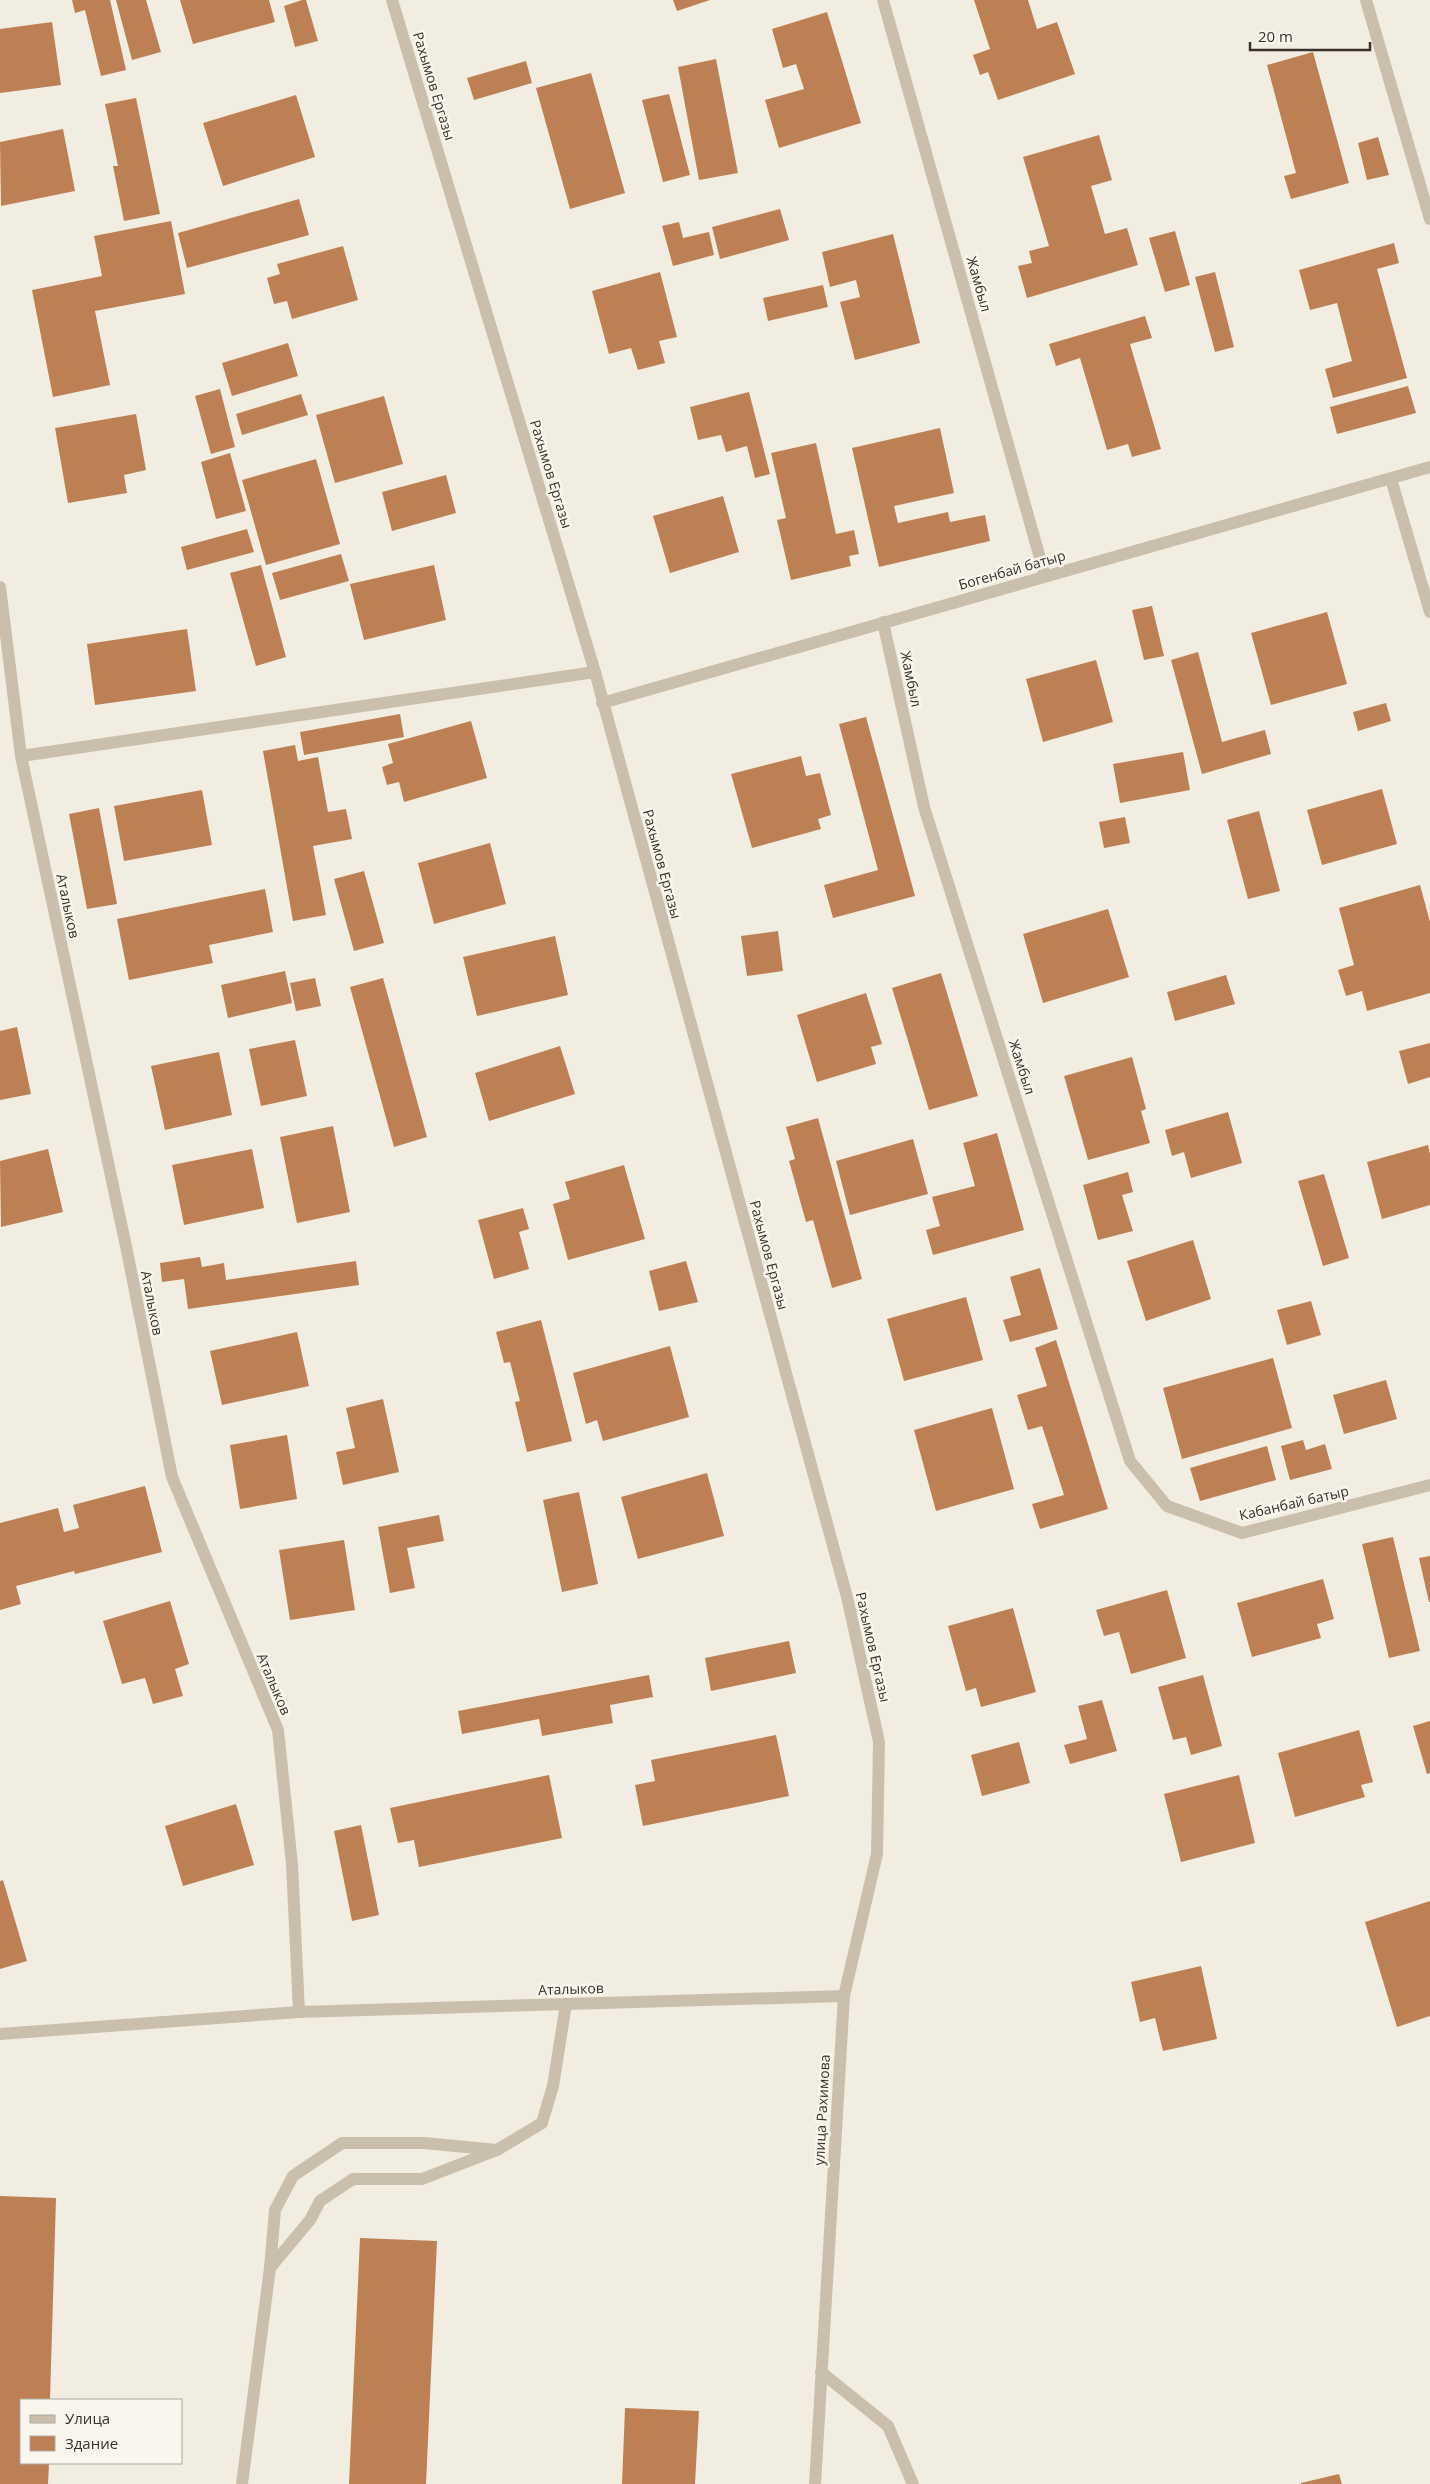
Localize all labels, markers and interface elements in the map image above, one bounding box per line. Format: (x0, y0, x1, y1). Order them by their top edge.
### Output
scale bar (1250, 20, 1370, 52)
text: 20 m (1258, 26, 1293, 46)
street label: Рахымов Ергазы (409, 29, 460, 142)
street label: Жамбыл (963, 254, 996, 314)
street label: Рахымов Ергазы (526, 417, 577, 530)
street label: Богенбай батыр (956, 545, 1068, 594)
street label: Жамбыл (896, 649, 927, 709)
street label: Рахымов Ергазы (639, 807, 686, 921)
street label: Аталыков (52, 872, 85, 940)
street label: Жамбыл (1005, 1037, 1040, 1097)
street label: Рахымов Ергазы (746, 1198, 793, 1312)
street label: Аталыков (137, 1269, 168, 1337)
street label: Кабанбай батыр (1237, 1481, 1351, 1524)
street label: Рахымов Ергазы (852, 1590, 895, 1704)
street label: Аталыков (253, 1650, 296, 1718)
street label: Аталыков (538, 1978, 604, 1999)
street label: улица Рахимова (809, 2054, 834, 2166)
legend (20, 2399, 182, 2464)
text: Улица (65, 2408, 110, 2428)
text: Здание (65, 2433, 118, 2453)

